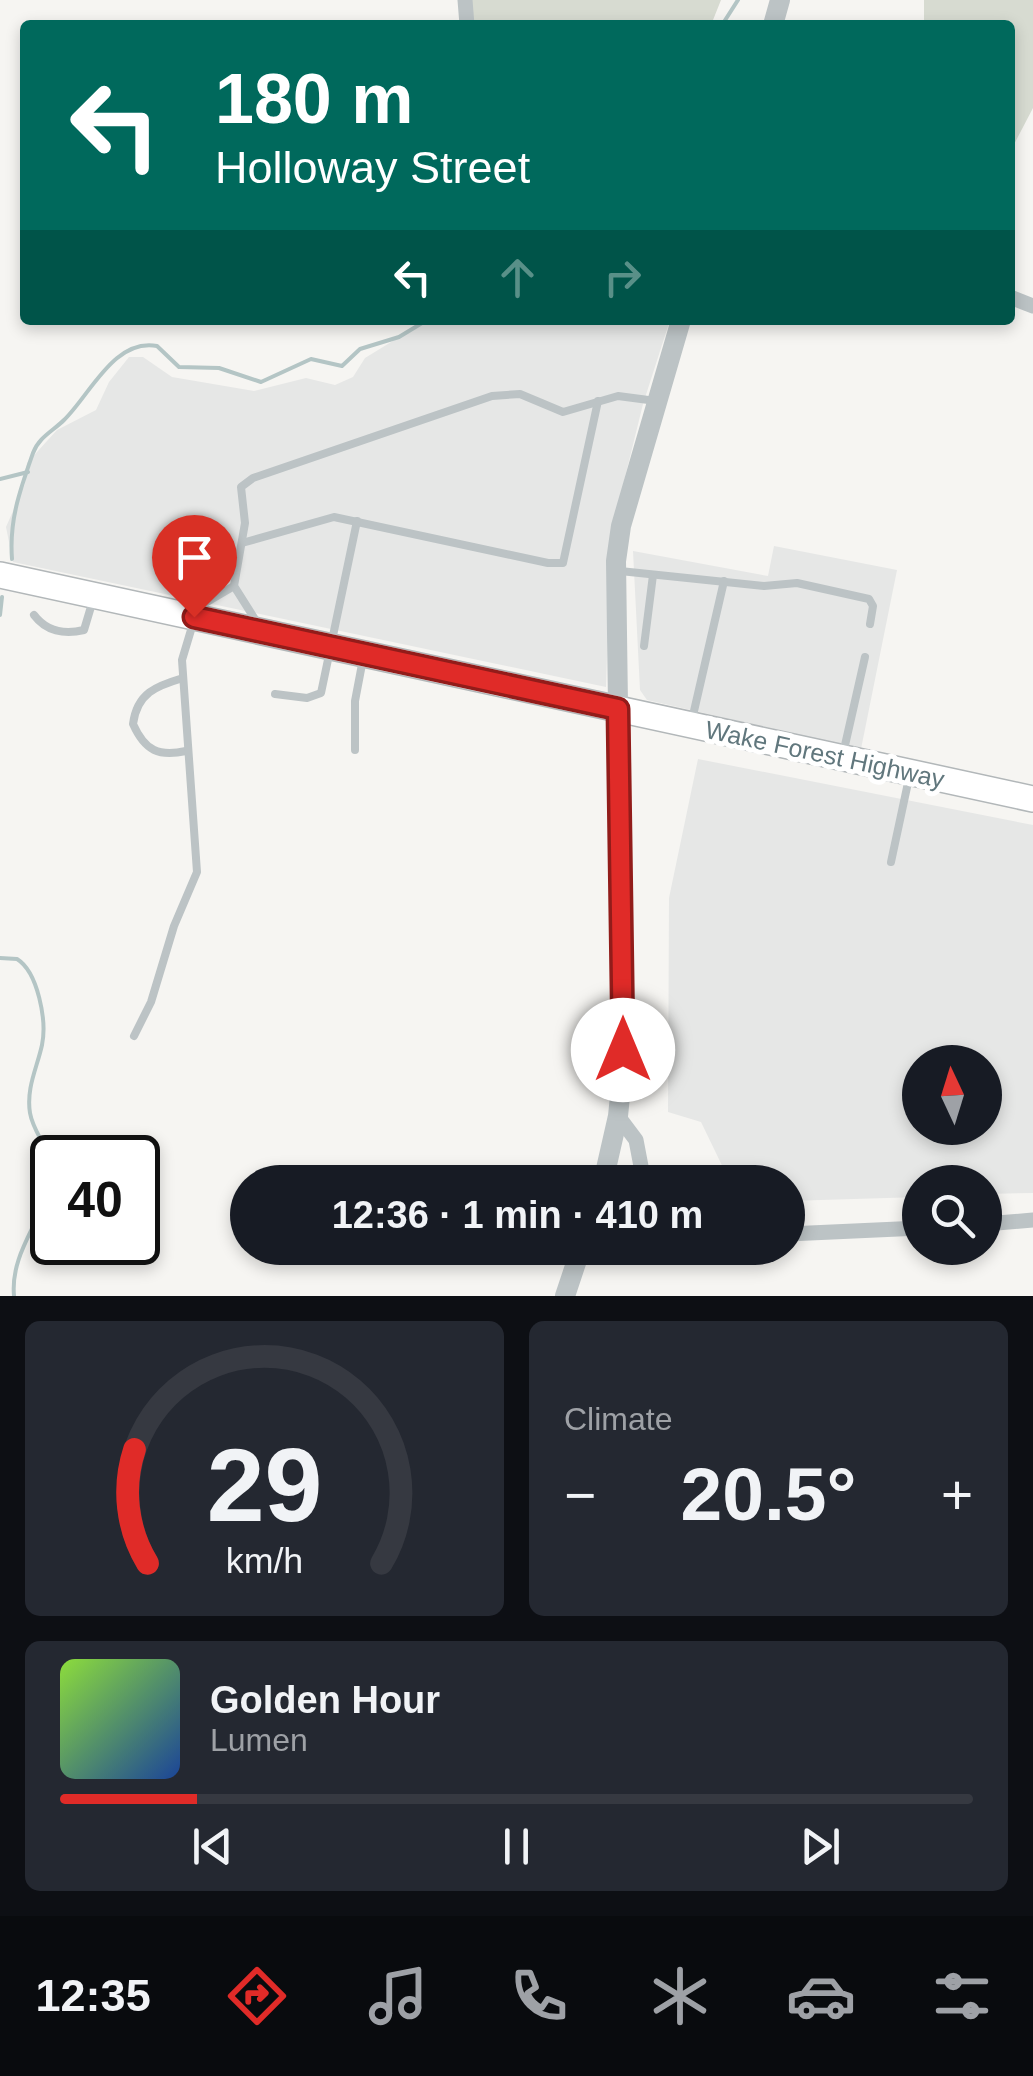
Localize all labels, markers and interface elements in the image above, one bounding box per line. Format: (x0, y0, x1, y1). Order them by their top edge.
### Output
icon: left (50, 60, 180, 190)
text: 180 m (215, 60, 413, 138)
text: Holloway Street (215, 142, 530, 193)
icon: left (385, 250, 440, 305)
icon: ahead (490, 250, 545, 305)
icon: right (595, 250, 650, 305)
pin (152, 515, 237, 618)
icon: arrive (167, 530, 222, 585)
street label: Wake Forest Highway (703, 715, 948, 793)
position arrow (571, 998, 675, 1102)
north arrow (902, 1045, 1002, 1145)
map controls (902, 1045, 1002, 1265)
speed limit sign: 40 (30, 1135, 160, 1265)
button: search (902, 1165, 1002, 1265)
text: 12:36 · 1 min · 410 m (332, 1194, 703, 1236)
text: Climate (564, 1401, 672, 1437)
text: 29 (207, 1427, 322, 1543)
text: 20.5° (681, 1452, 856, 1536)
text: − (564, 1464, 596, 1526)
text: + (941, 1464, 973, 1526)
text: km/h (226, 1541, 303, 1581)
text: Golden Hour (210, 1679, 440, 1721)
text: Lumen (210, 1722, 308, 1758)
icon: previous (185, 1819, 240, 1874)
icon: pause (489, 1819, 544, 1874)
icon: next (793, 1819, 848, 1874)
icon: directions (222, 1961, 292, 2031)
icon: music (363, 1961, 433, 2031)
icon: phone (504, 1961, 574, 2031)
icon: climate (645, 1961, 715, 2031)
icon: car (786, 1961, 856, 2031)
icon: filters (927, 1961, 997, 2031)
text: 12:35 (36, 1970, 151, 2021)

